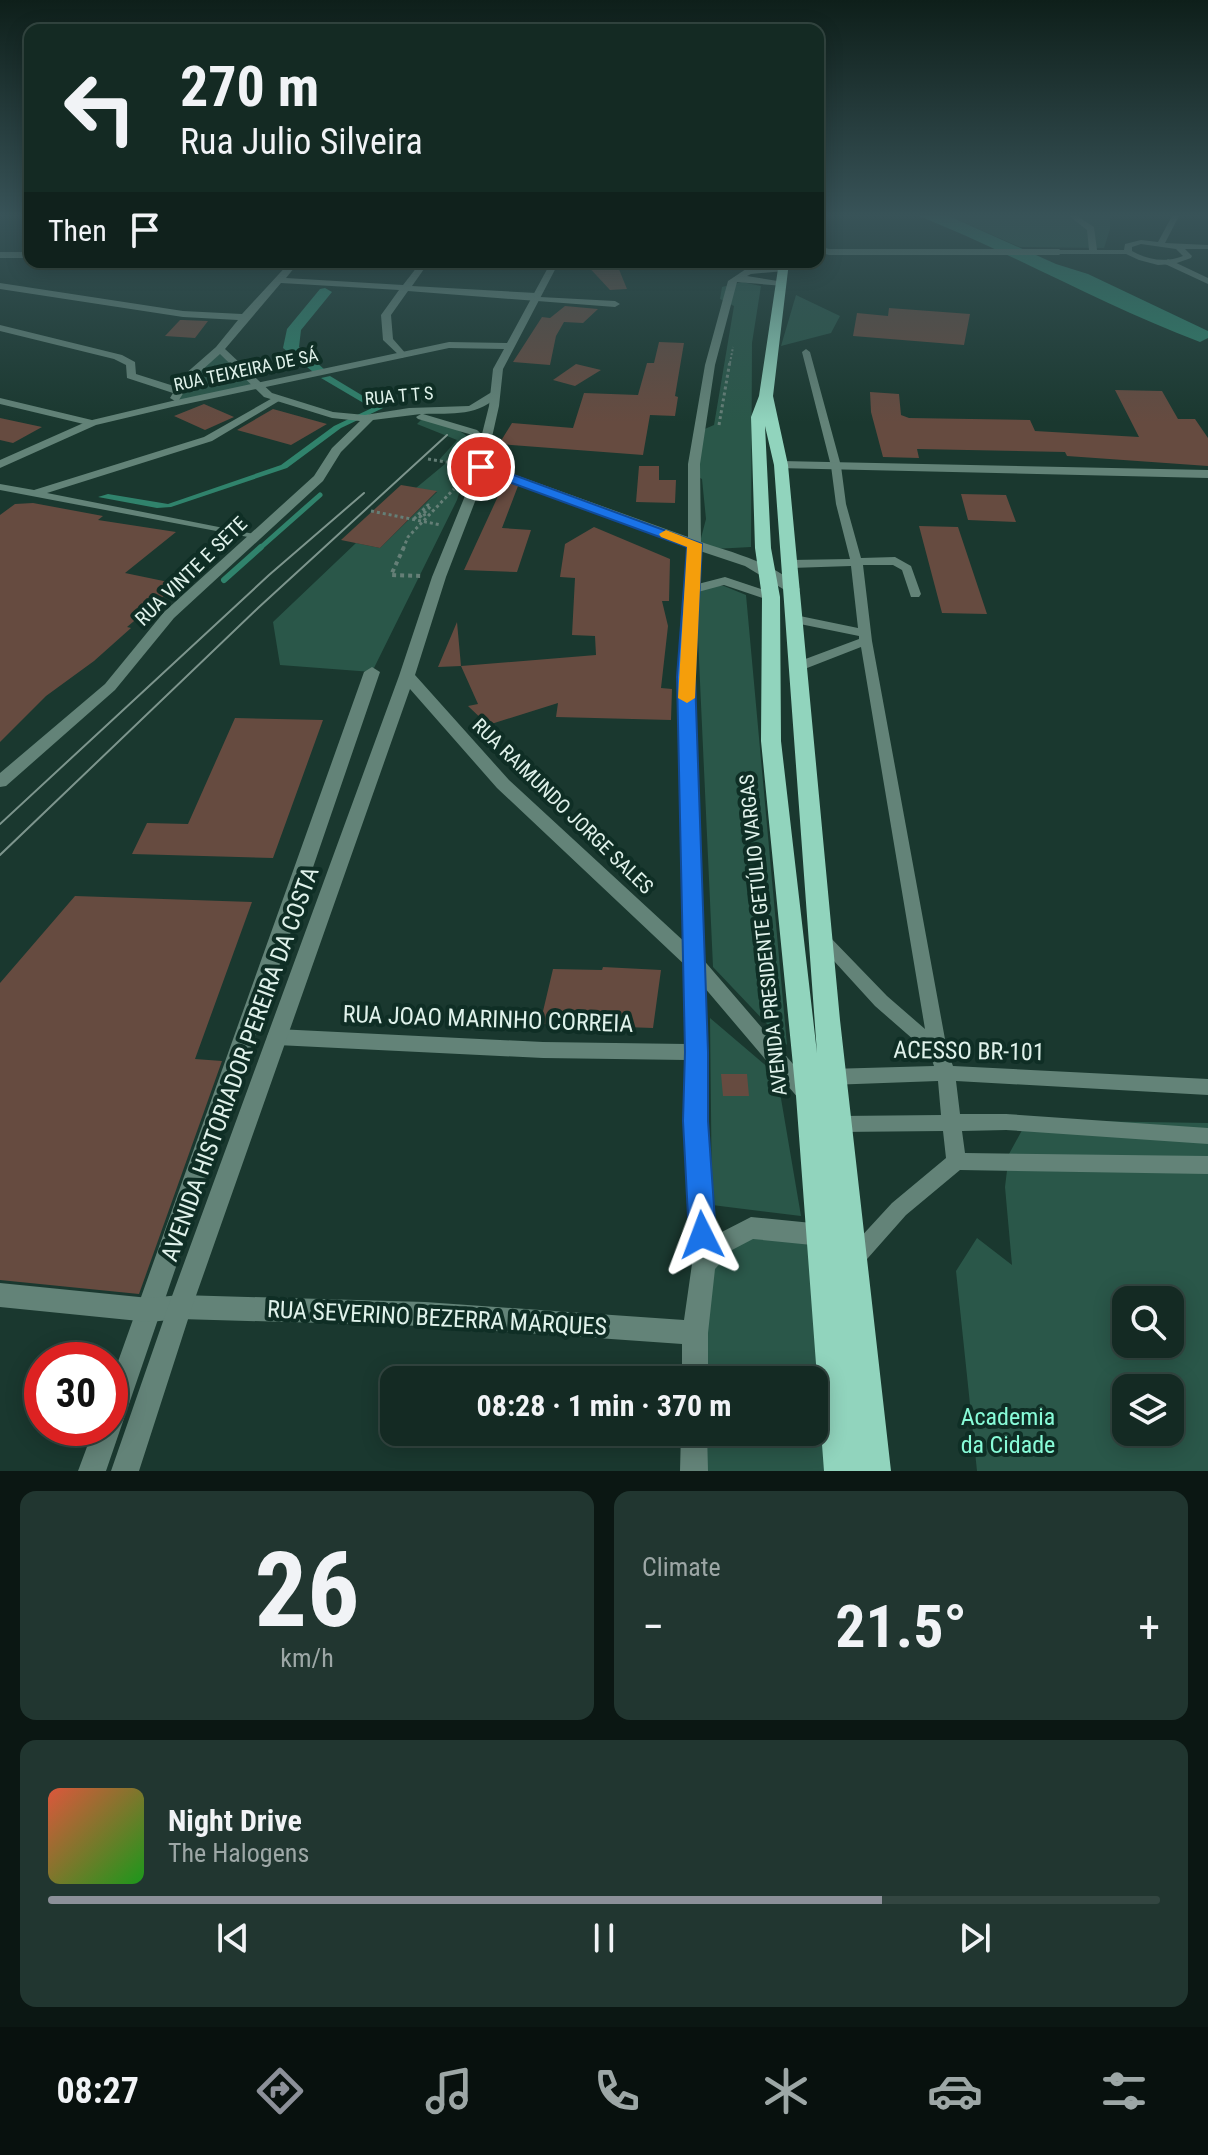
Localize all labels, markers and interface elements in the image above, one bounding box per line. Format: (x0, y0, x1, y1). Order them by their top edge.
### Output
text: 270 m (180, 54, 319, 120)
icon: left (48, 56, 152, 160)
text: Rua Julio Silveira (180, 121, 423, 163)
icon: arrive (123, 208, 167, 252)
text: Then (48, 213, 107, 248)
street label: RUA TEIXEIRA DE SÁ (172, 344, 321, 395)
street label: RUA T T S (364, 382, 434, 409)
pin (447, 433, 515, 501)
icon: arrive (459, 445, 503, 489)
street label: RUA VINTE E SETE (130, 511, 252, 630)
street label: RUA RAIMUNDO JORGE SALES (468, 713, 658, 899)
street label: AVENIDA PRESIDENTE GETÚLIO VARGAS (734, 773, 792, 1097)
street label: AVENIDA HISTORIADOR PEREIRA DA COSTA (155, 863, 325, 1265)
street label: RUA JOAO MARINHO CORREIA (342, 1000, 634, 1038)
street label: ACESSO BR-101 (893, 1036, 1045, 1066)
position arrow (660, 1193, 744, 1277)
map controls (1112, 1286, 1184, 1446)
button: search (1112, 1286, 1184, 1358)
street label: RUA SEVERINO BEZERRA MARQUES (266, 1295, 608, 1341)
speed limit sign: 30 (24, 1342, 128, 1446)
button: layers (1112, 1374, 1184, 1446)
text: 08:28 · 1 min · 370 m (477, 1388, 731, 1423)
park label: Academia da Cidade (961, 1403, 1055, 1459)
text: 26 (254, 1530, 360, 1651)
text: Climate (642, 1552, 721, 1582)
text: 21.5° (835, 1591, 967, 1662)
text: − (642, 1601, 664, 1653)
text: + (1138, 1601, 1160, 1653)
text: km/h (280, 1643, 334, 1673)
text: Night Drive (168, 1803, 302, 1838)
text: The Halogens (168, 1838, 309, 1868)
icon: previous (211, 1916, 255, 1960)
icon: pause (582, 1916, 626, 1960)
icon: next (953, 1916, 997, 1960)
icon: directions (252, 2063, 308, 2119)
icon: music (421, 2063, 477, 2119)
icon: phone (589, 2063, 645, 2119)
icon: climate (758, 2063, 814, 2119)
icon: car (927, 2063, 983, 2119)
icon: filters (1096, 2063, 1152, 2119)
text: 08:27 (56, 2070, 139, 2112)

